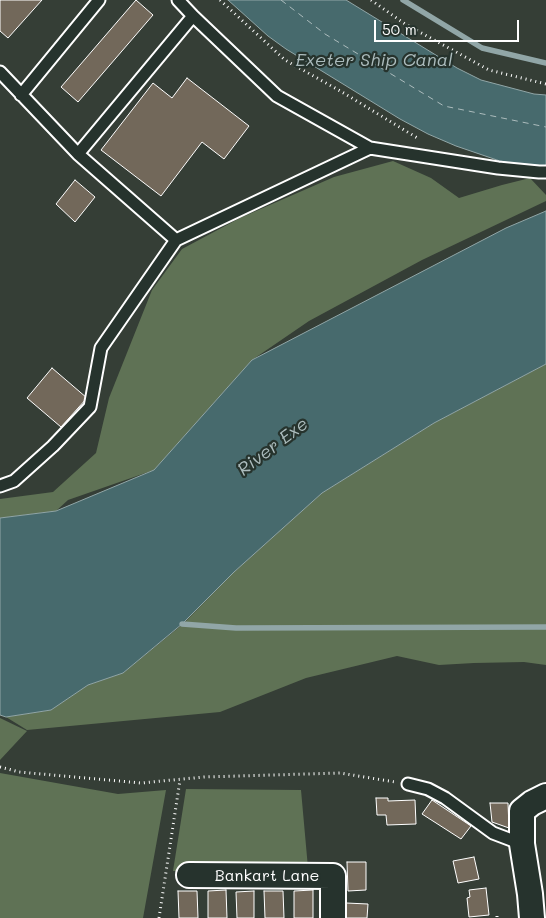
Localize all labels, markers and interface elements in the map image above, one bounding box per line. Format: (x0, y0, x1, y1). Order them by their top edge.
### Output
scale bar (376, 10, 521, 42)
text: 50 m (382, 19, 417, 39)
water label: Exeter Ship Canal (296, 49, 452, 71)
water label: River Exe (233, 413, 313, 481)
street label: Bankart Lane (215, 866, 319, 886)

